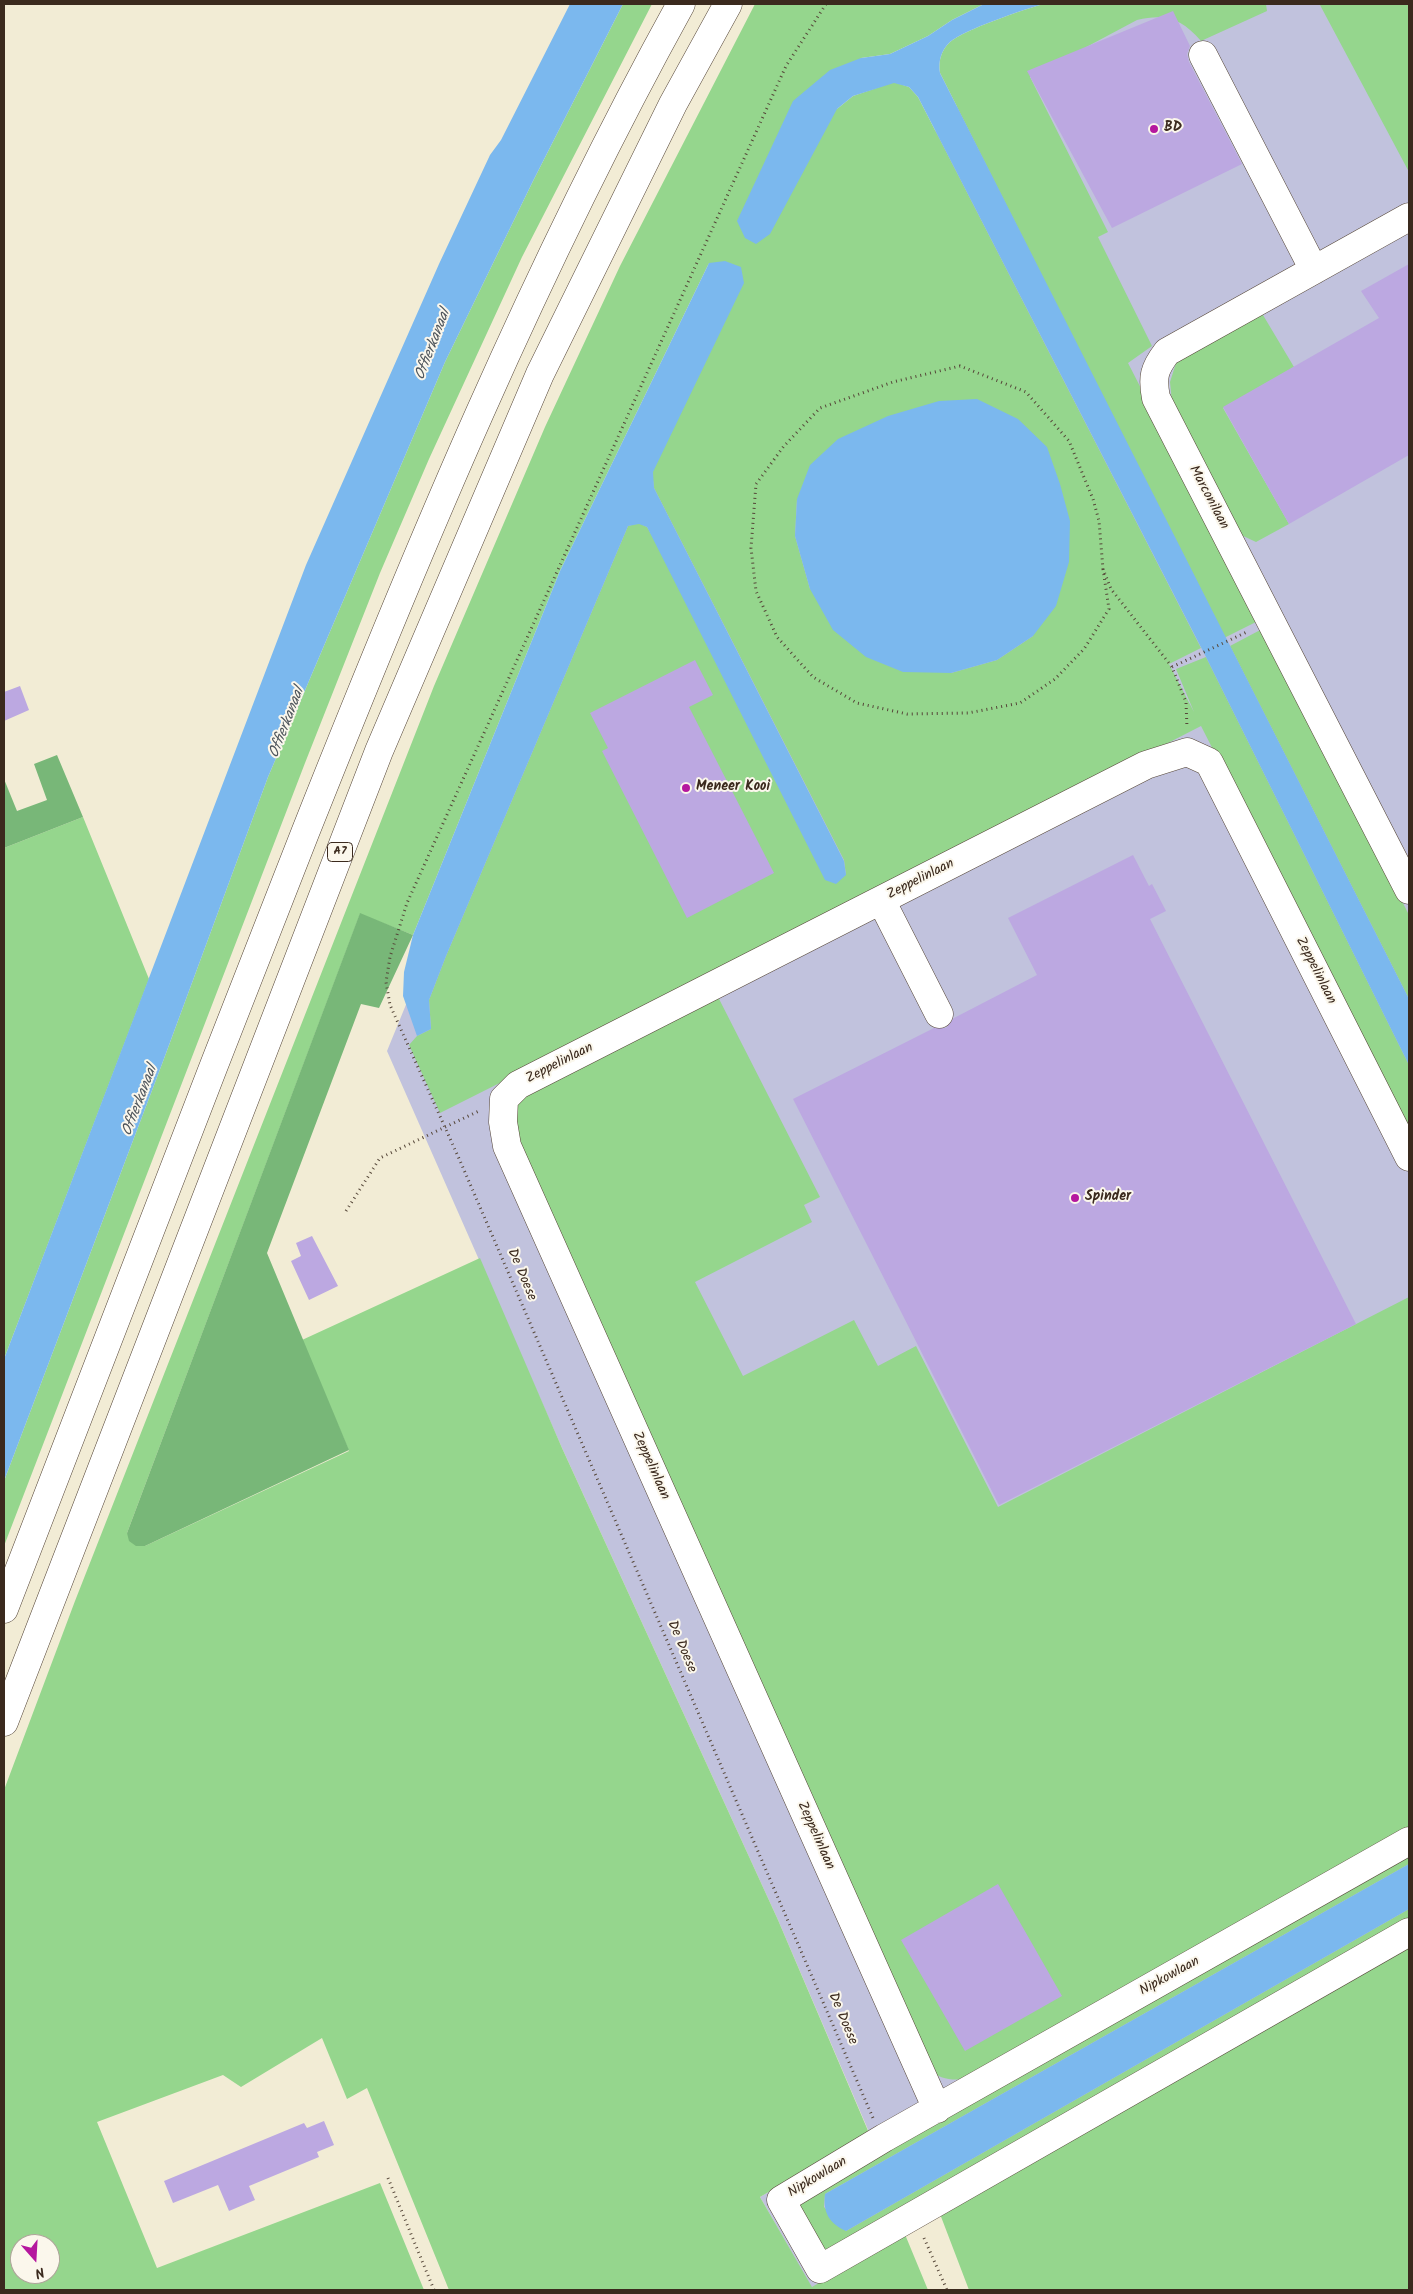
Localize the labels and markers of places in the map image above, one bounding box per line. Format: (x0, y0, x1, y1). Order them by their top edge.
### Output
place label: BD (1164, 121, 1182, 137)
marker: BD (1148, 123, 1160, 135)
place label: Meneer Kooi (696, 780, 770, 796)
marker: Meneer Kooi (680, 782, 692, 794)
place label: Spinder (1085, 1190, 1131, 1206)
marker: Spinder (1069, 1192, 1081, 1204)

